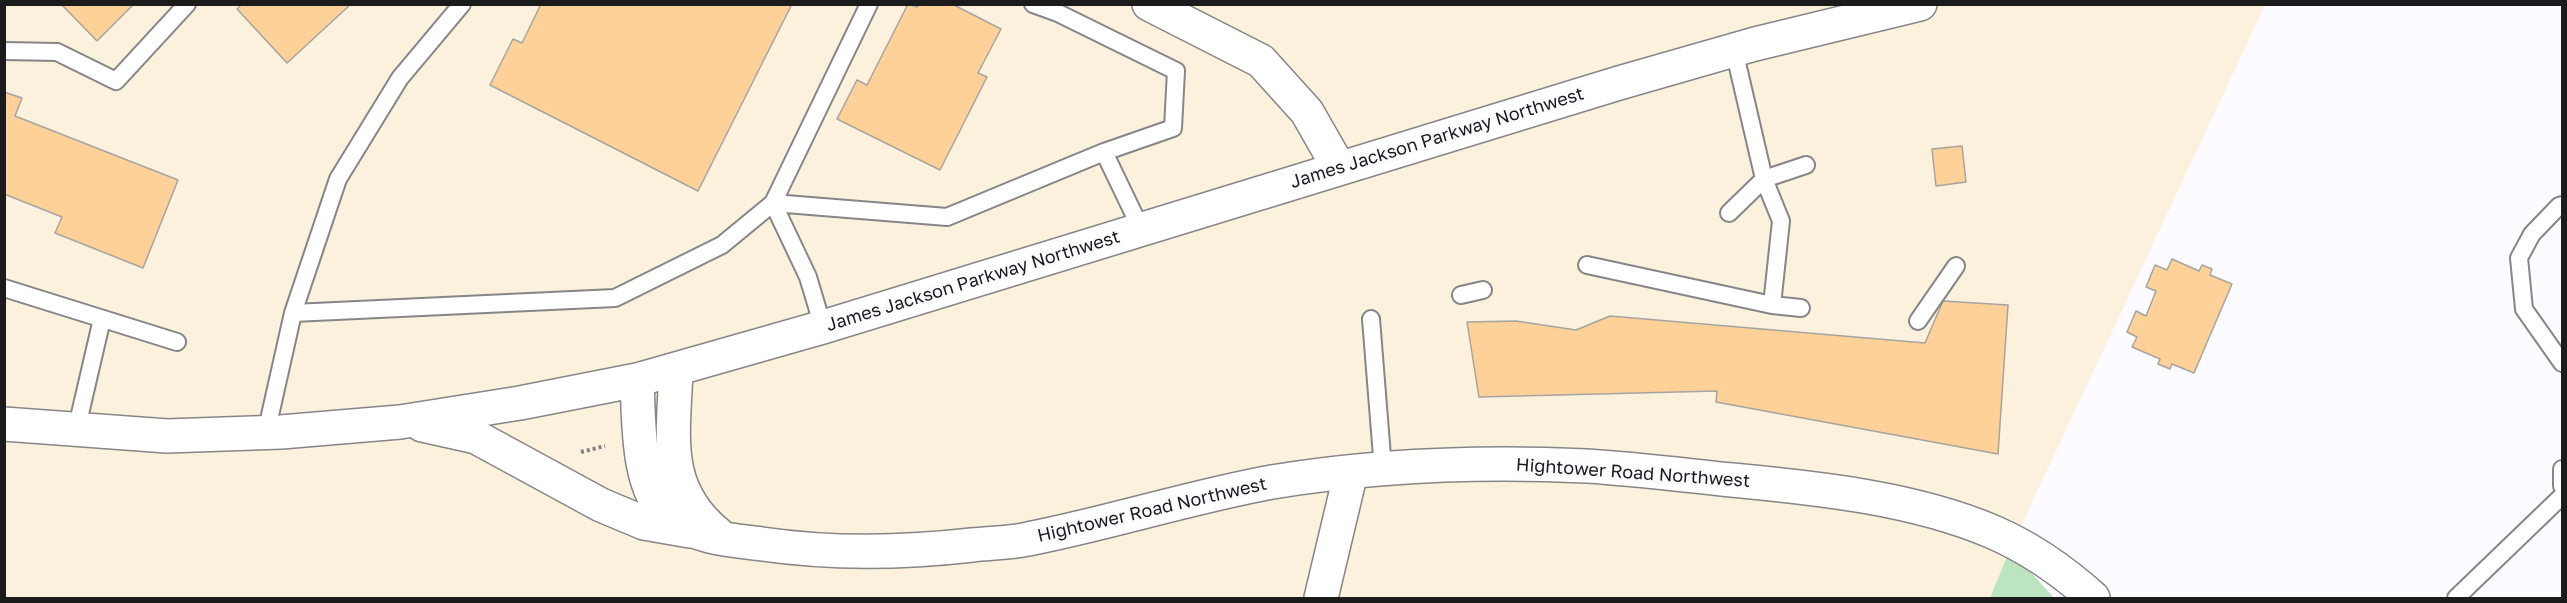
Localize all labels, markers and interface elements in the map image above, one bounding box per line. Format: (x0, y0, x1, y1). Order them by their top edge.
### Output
street label: James Jackson Parkway Northwest (1288, 83, 1586, 193)
street label: James Jackson Parkway Northwest (824, 226, 1122, 336)
street label: Hightower Road Northwest (1515, 454, 1751, 492)
street label: Hightower Road Northwest (1035, 473, 1269, 547)

